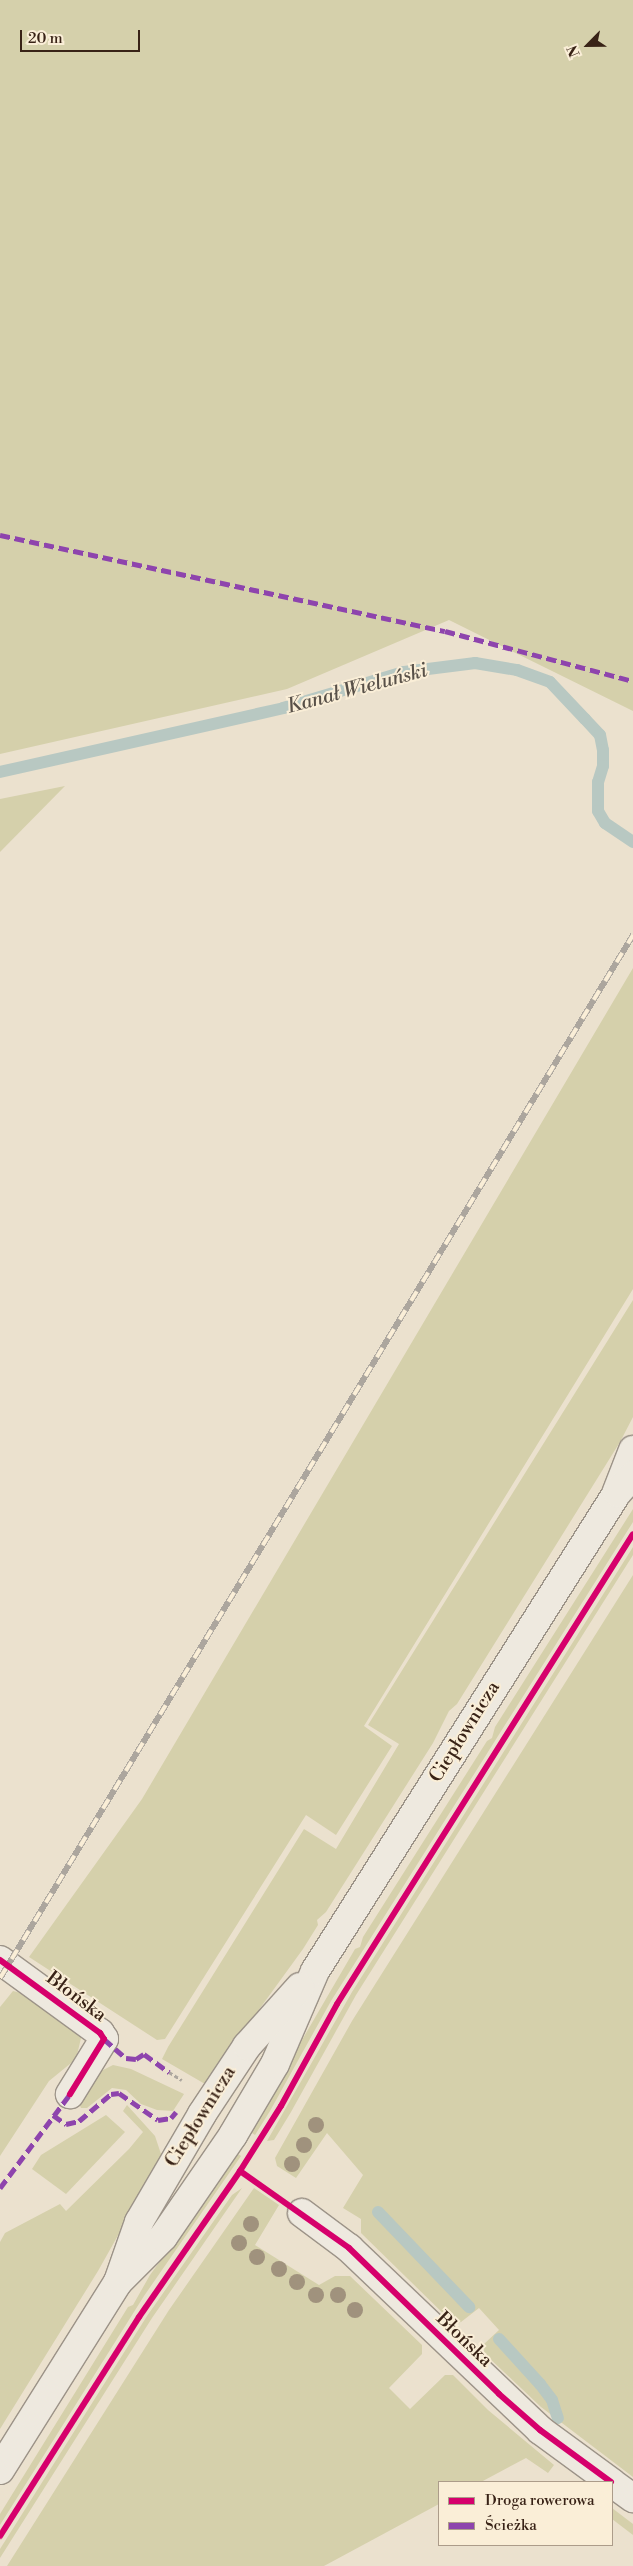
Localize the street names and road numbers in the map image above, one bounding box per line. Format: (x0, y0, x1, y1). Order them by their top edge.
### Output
street label: Ciepłownicza (425, 1677, 505, 1787)
street label: Błońska (41, 1967, 111, 2027)
street label: Ciepłownicza (161, 2062, 241, 2172)
street label: Błońska (431, 2308, 497, 2372)

